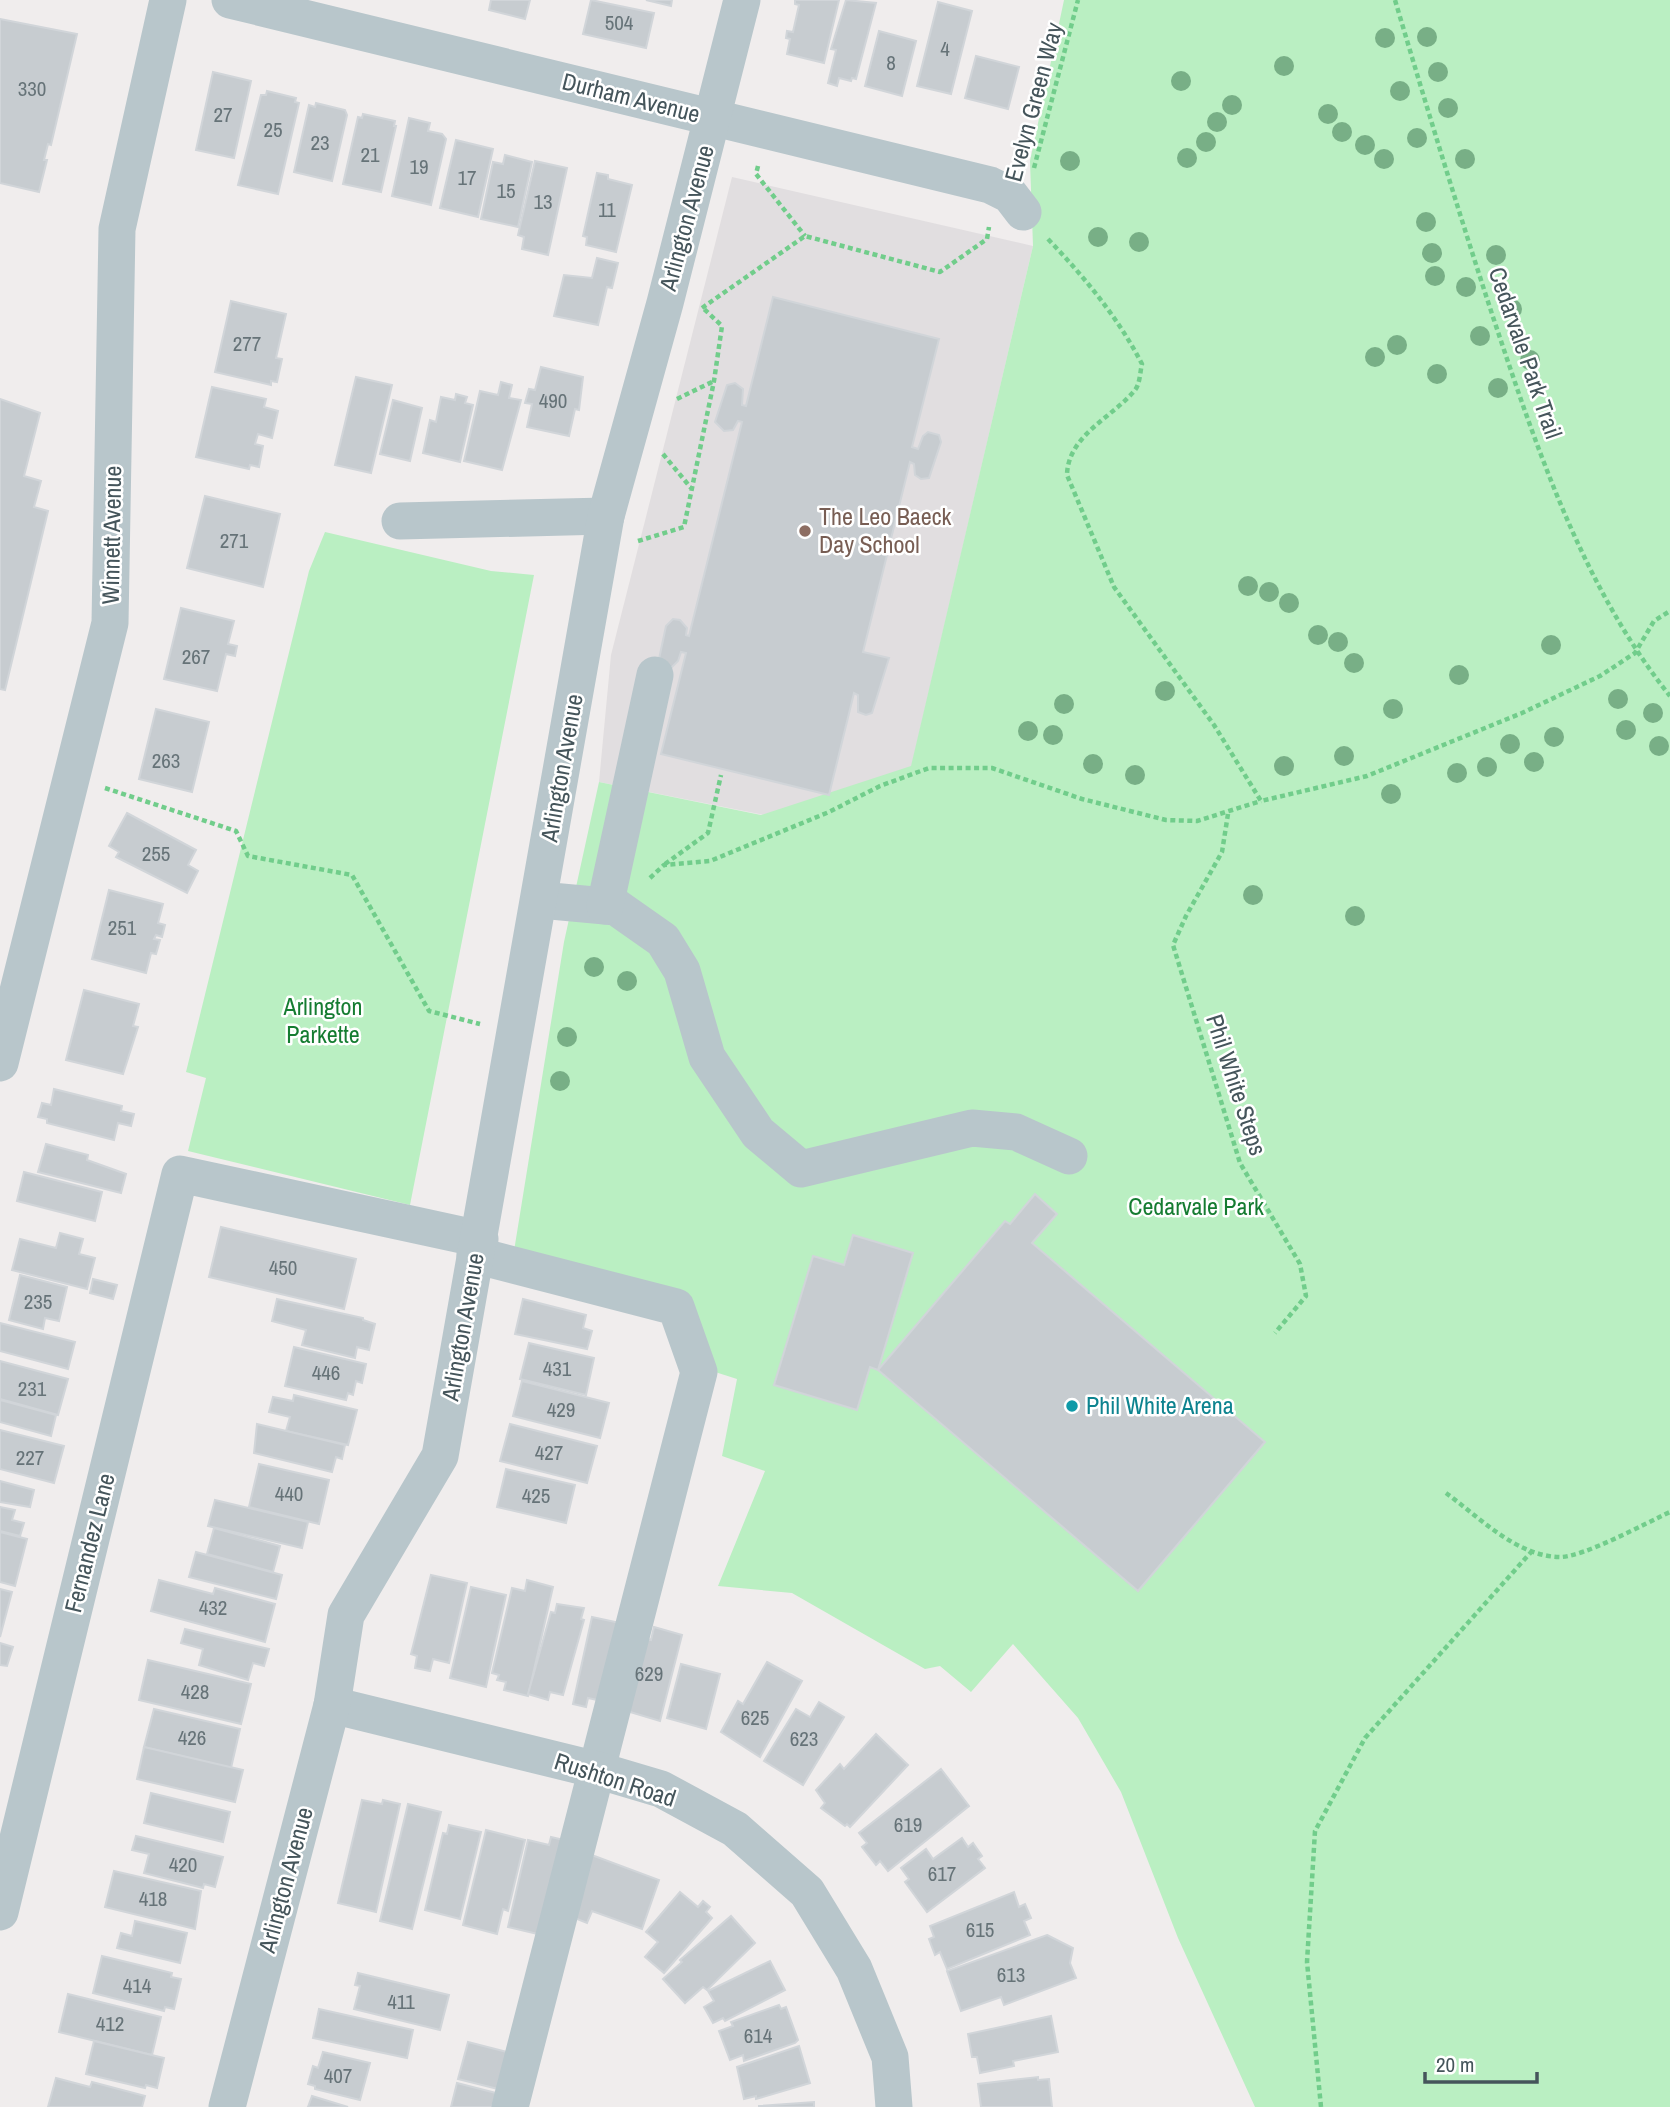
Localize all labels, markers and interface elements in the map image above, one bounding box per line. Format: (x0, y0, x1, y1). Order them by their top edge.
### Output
house number: 504 (605, 8, 634, 37)
street label: Evelyn Green Way (996, 19, 1070, 185)
house number: 4 (940, 34, 950, 63)
house number: 8 (886, 48, 896, 77)
street label: Durham Avenue (559, 64, 703, 130)
house number: 330 (18, 74, 46, 103)
house number: 27 (213, 100, 233, 129)
house number: 25 (263, 115, 283, 144)
house number: 23 (310, 128, 330, 157)
house number: 21 (360, 140, 380, 169)
street label: Arlington Avenue (651, 141, 721, 295)
house number: 19 (409, 152, 429, 181)
house number: 17 (457, 163, 477, 192)
house number: 15 (496, 176, 516, 205)
house number: 13 (533, 187, 553, 216)
house number: 11 (598, 195, 616, 224)
street label: Cedarvale Park Trail (1482, 263, 1570, 443)
house number: 277 (233, 329, 261, 358)
house number: 490 (539, 386, 567, 415)
street label: Winnett Avenue (94, 465, 128, 605)
place label: The Leo Baeck Day School (819, 500, 952, 560)
marker: The Leo Baeck Day School (797, 523, 813, 539)
house number: 271 (220, 526, 249, 555)
house number: 267 (182, 642, 210, 671)
street label: Arlington Avenue (532, 691, 590, 845)
house number: 263 (152, 746, 180, 775)
house number: 255 (142, 839, 170, 868)
house number: 251 (108, 913, 137, 942)
park label: Arlington Parkette (283, 990, 362, 1050)
street label: Phil White Steps (1199, 1010, 1275, 1159)
park label: Cedarvale Park (1128, 1190, 1264, 1222)
street label: Arlington Avenue (433, 1250, 491, 1404)
house number: 450 (269, 1253, 297, 1282)
house number: 235 (24, 1287, 52, 1316)
house number: 431 (543, 1354, 572, 1383)
house number: 446 (312, 1358, 340, 1387)
house number: 231 (18, 1374, 47, 1403)
place label: Phil White Arena (1086, 1389, 1234, 1421)
house number: 429 (547, 1395, 575, 1424)
marker: Phil White Arena (1064, 1398, 1080, 1414)
house number: 427 (535, 1438, 563, 1467)
house number: 227 (16, 1443, 44, 1472)
street label: Fernandez Lane (56, 1470, 122, 1616)
house number: 440 (275, 1479, 303, 1508)
house number: 425 (522, 1481, 550, 1510)
house number: 432 (199, 1593, 227, 1622)
house number: 629 (635, 1659, 663, 1688)
house number: 428 (181, 1677, 209, 1706)
house number: 625 (741, 1703, 769, 1732)
house number: 426 (178, 1723, 206, 1752)
house number: 623 (790, 1724, 818, 1753)
street label: Rushton Road (551, 1744, 680, 1814)
street label: Arlington Avenue (250, 1803, 320, 1957)
house number: 619 (894, 1810, 922, 1839)
house number: 420 (169, 1850, 197, 1879)
house number: 617 (928, 1859, 956, 1888)
house number: 418 (139, 1884, 167, 1913)
house number: 615 (966, 1915, 994, 1944)
house number: 613 (997, 1960, 1025, 1989)
house number: 414 (123, 1971, 152, 2000)
house number: 411 (387, 1987, 415, 2016)
house number: 412 (96, 2009, 124, 2038)
house number: 614 (744, 2021, 773, 2050)
scale bar (1425, 2040, 1537, 2084)
text: 20 m (1436, 2050, 1474, 2079)
house number: 407 (324, 2061, 352, 2090)

